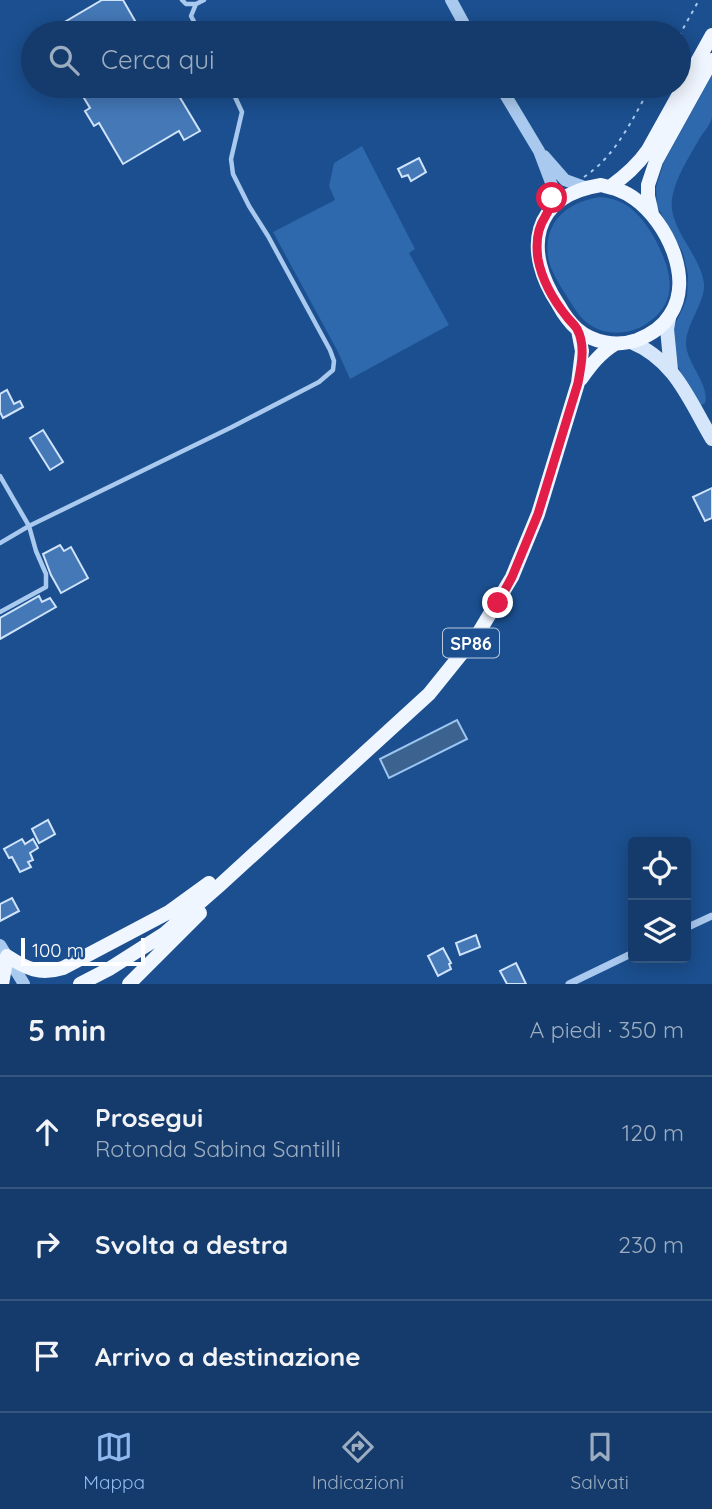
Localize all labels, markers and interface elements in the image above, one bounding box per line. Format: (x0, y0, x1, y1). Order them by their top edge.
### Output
search box (21, 21, 691, 98)
icon: search (45, 41, 83, 79)
text: Cerca qui (101, 43, 215, 76)
route start (536, 182, 567, 213)
route end (482, 587, 513, 618)
road number: SP86 (443, 628, 499, 658)
map controls (628, 837, 691, 963)
button: locate (628, 837, 691, 900)
button: layers (628, 900, 691, 963)
scale bar (21, 935, 145, 967)
text: 100 m (32, 938, 84, 962)
text: 5 min (28, 1011, 106, 1049)
text: A piedi · 350 m (530, 1015, 684, 1044)
text: Prosegui (95, 1101, 203, 1134)
icon: ahead (28, 1113, 66, 1151)
text: 120 m (622, 1118, 684, 1147)
text: Rotonda Sabina Santilli (95, 1134, 341, 1163)
icon: right (28, 1225, 66, 1263)
text: Svolta a destra (95, 1228, 288, 1261)
text: 230 m (618, 1230, 684, 1259)
icon: arrive (28, 1337, 66, 1375)
text: Arrivo a destinazione (95, 1340, 361, 1373)
tab: Mappa (83, 1428, 145, 1494)
tab: Indicazioni (312, 1428, 404, 1494)
tab: Salvati (571, 1428, 629, 1494)

